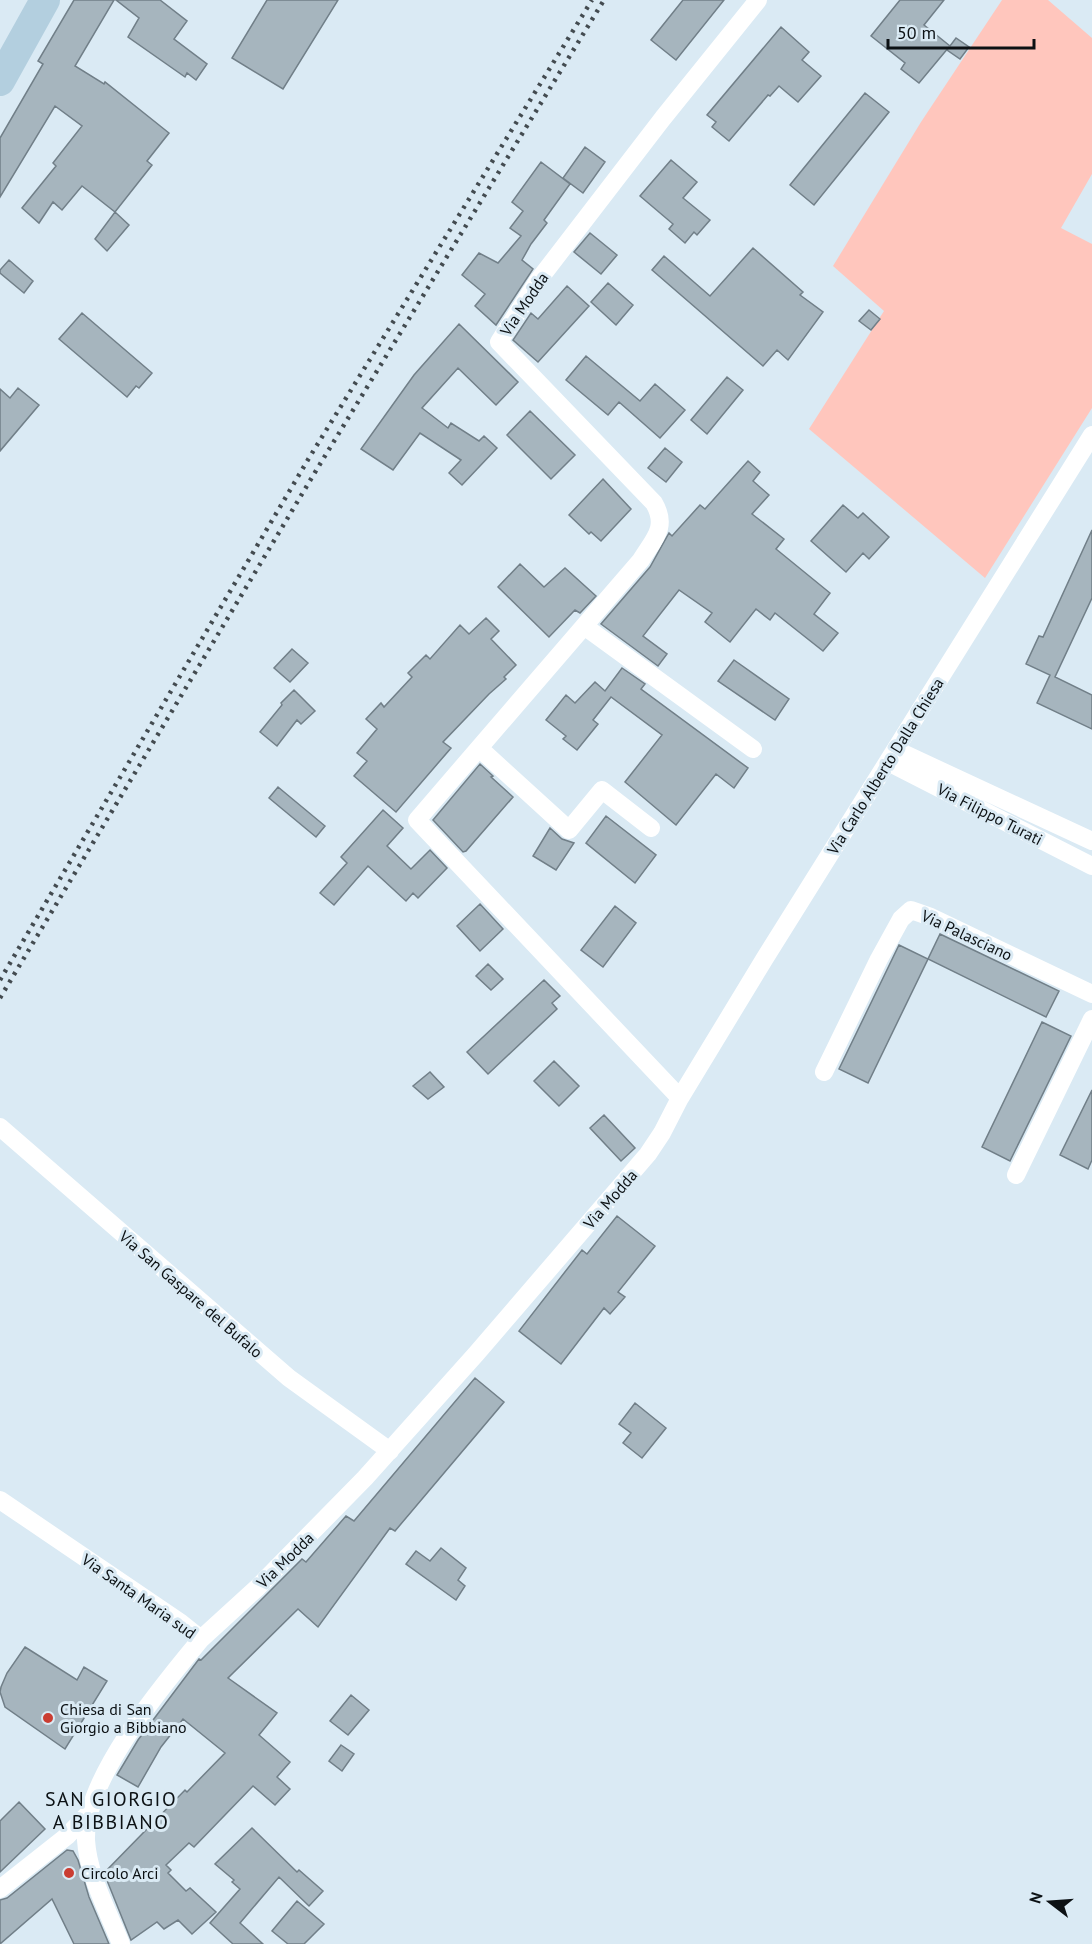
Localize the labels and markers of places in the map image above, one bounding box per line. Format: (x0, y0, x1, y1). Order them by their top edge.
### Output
place label: Chiesa di San Giorgio a Bibbiano (60, 1699, 187, 1737)
marker: Chiesa di San Giorgio a Bibbiano (41, 1711, 55, 1725)
place label: Circolo Arci (81, 1863, 159, 1883)
marker: Circolo Arci (62, 1866, 76, 1880)

